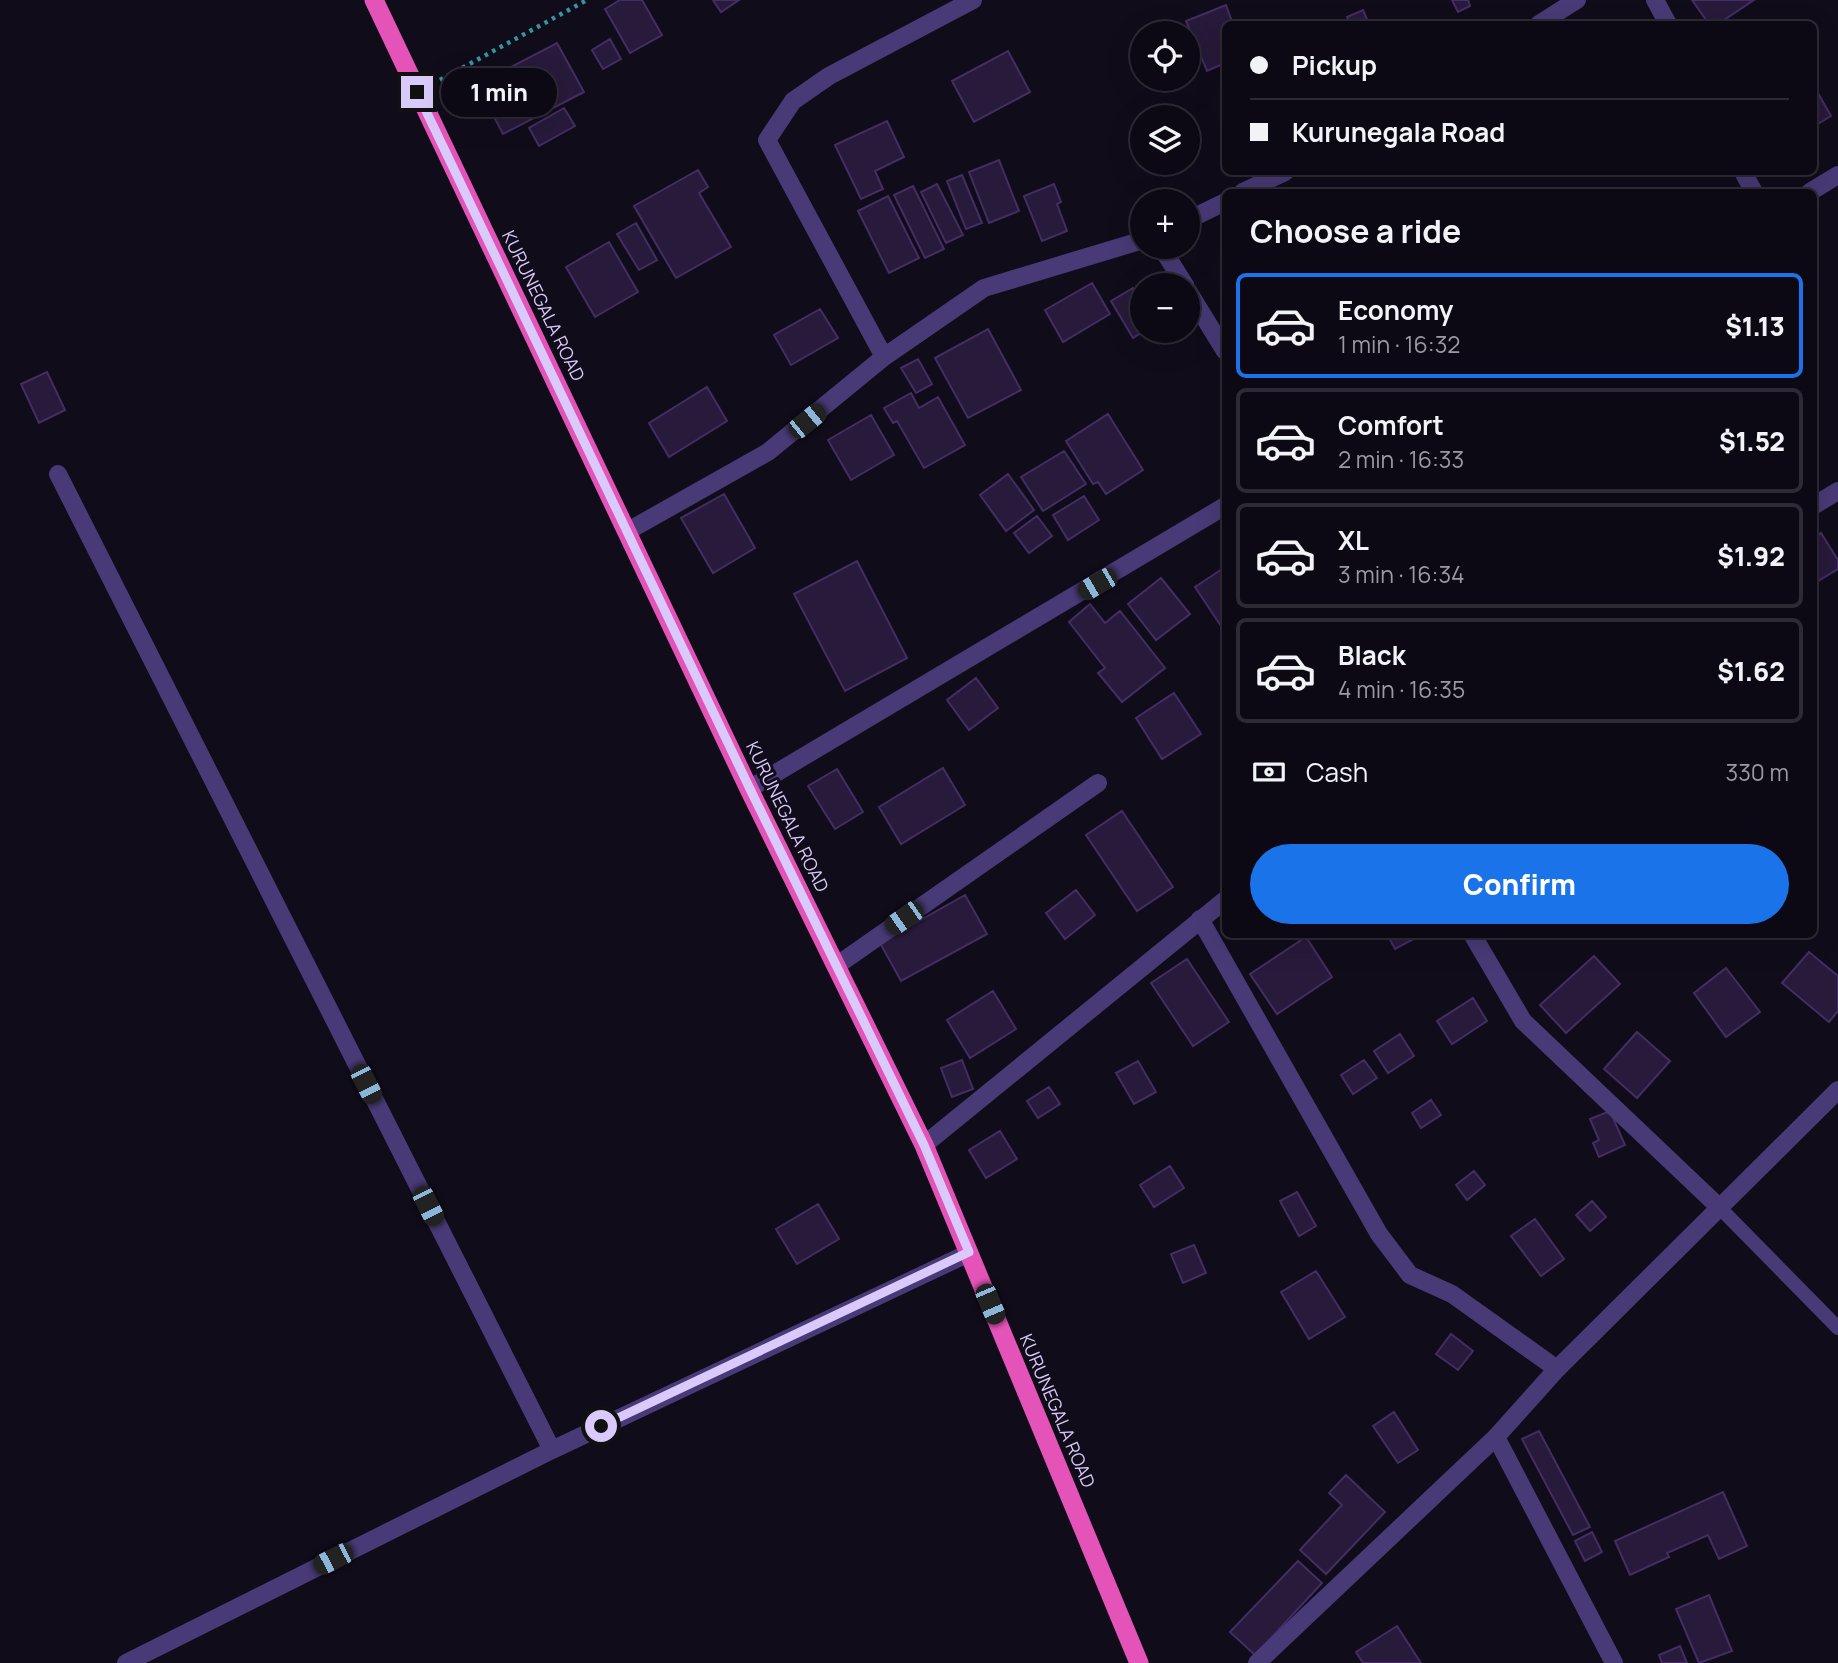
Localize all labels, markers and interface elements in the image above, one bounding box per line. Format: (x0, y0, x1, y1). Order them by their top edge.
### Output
map controls (1130, 21, 1200, 343)
button: locate (1130, 21, 1200, 91)
text: Pickup (1292, 47, 1377, 83)
callout: 1 min (442, 68, 557, 116)
route end (401, 76, 433, 108)
text: 1 min (470, 76, 528, 108)
button: layers (1130, 105, 1200, 175)
text: Kurunegala Road (1292, 114, 1505, 150)
button: + (1130, 189, 1200, 259)
text: Choose a ride (1250, 209, 1461, 253)
street label: KURUNEGALA ROAD (497, 226, 591, 385)
button: − (1130, 273, 1200, 343)
text: Economy (1338, 292, 1453, 328)
icon: car (1254, 294, 1317, 357)
text: $1.13 (1725, 308, 1785, 344)
text: 1 min · 16:32 (1338, 328, 1460, 360)
car (785, 400, 830, 442)
text: Comfort (1338, 407, 1444, 443)
icon: car (1254, 409, 1317, 472)
text: $1.52 (1719, 423, 1785, 459)
text: 2 min · 16:33 (1338, 443, 1464, 475)
text: XL (1338, 522, 1369, 558)
icon: car (1254, 524, 1317, 587)
text: $1.92 (1717, 538, 1785, 574)
text: 3 min · 16:34 (1338, 558, 1465, 590)
car (1074, 564, 1121, 604)
text: Black (1338, 637, 1406, 673)
icon: car (1254, 639, 1317, 702)
text: $1.62 (1717, 653, 1785, 689)
text: 4 min · 16:35 (1338, 673, 1465, 705)
street label: KURUNEGALA ROAD (741, 737, 835, 896)
icon: cash (1250, 753, 1288, 791)
text: Cash (1306, 754, 1368, 790)
text: 330 m (1725, 756, 1789, 788)
button: Confirm (1250, 844, 1789, 924)
car (881, 897, 928, 939)
car (348, 1061, 385, 1107)
car (410, 1183, 447, 1229)
car (973, 1281, 1008, 1327)
street label: KURUNEGALA ROAD (1015, 1330, 1101, 1491)
route start (585, 1410, 617, 1442)
car (310, 1540, 357, 1578)

